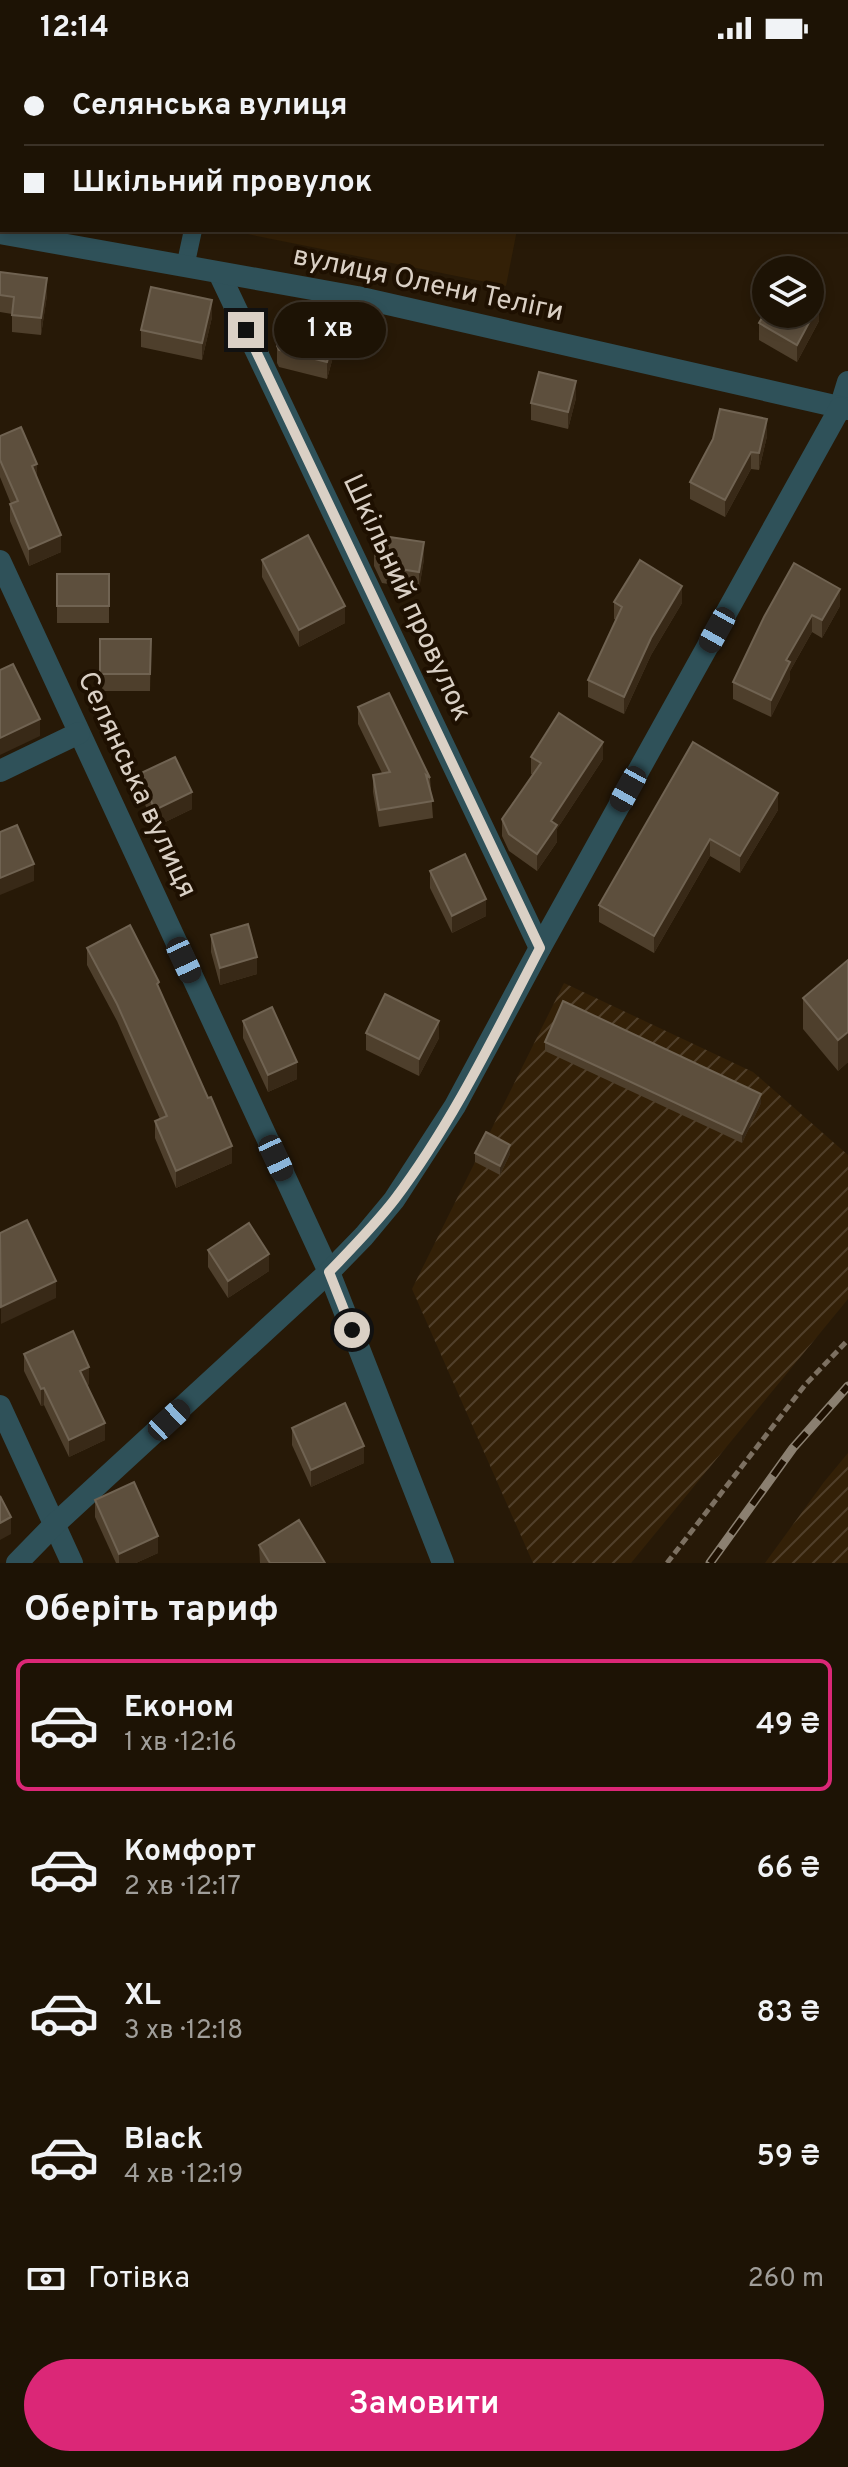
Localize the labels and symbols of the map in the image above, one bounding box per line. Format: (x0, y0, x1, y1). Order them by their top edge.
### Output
street label: вулиця Олени Теліги (289, 239, 567, 331)
callout: 1 хв (274, 302, 386, 358)
route end (228, 312, 264, 348)
street label: Шкільний провулок (333, 469, 479, 727)
car (695, 603, 739, 657)
street label: Селянська вулиця (68, 666, 204, 904)
car (606, 762, 650, 816)
car (163, 933, 205, 987)
car (255, 1131, 297, 1185)
route start (334, 1312, 370, 1348)
car (143, 1395, 195, 1445)

